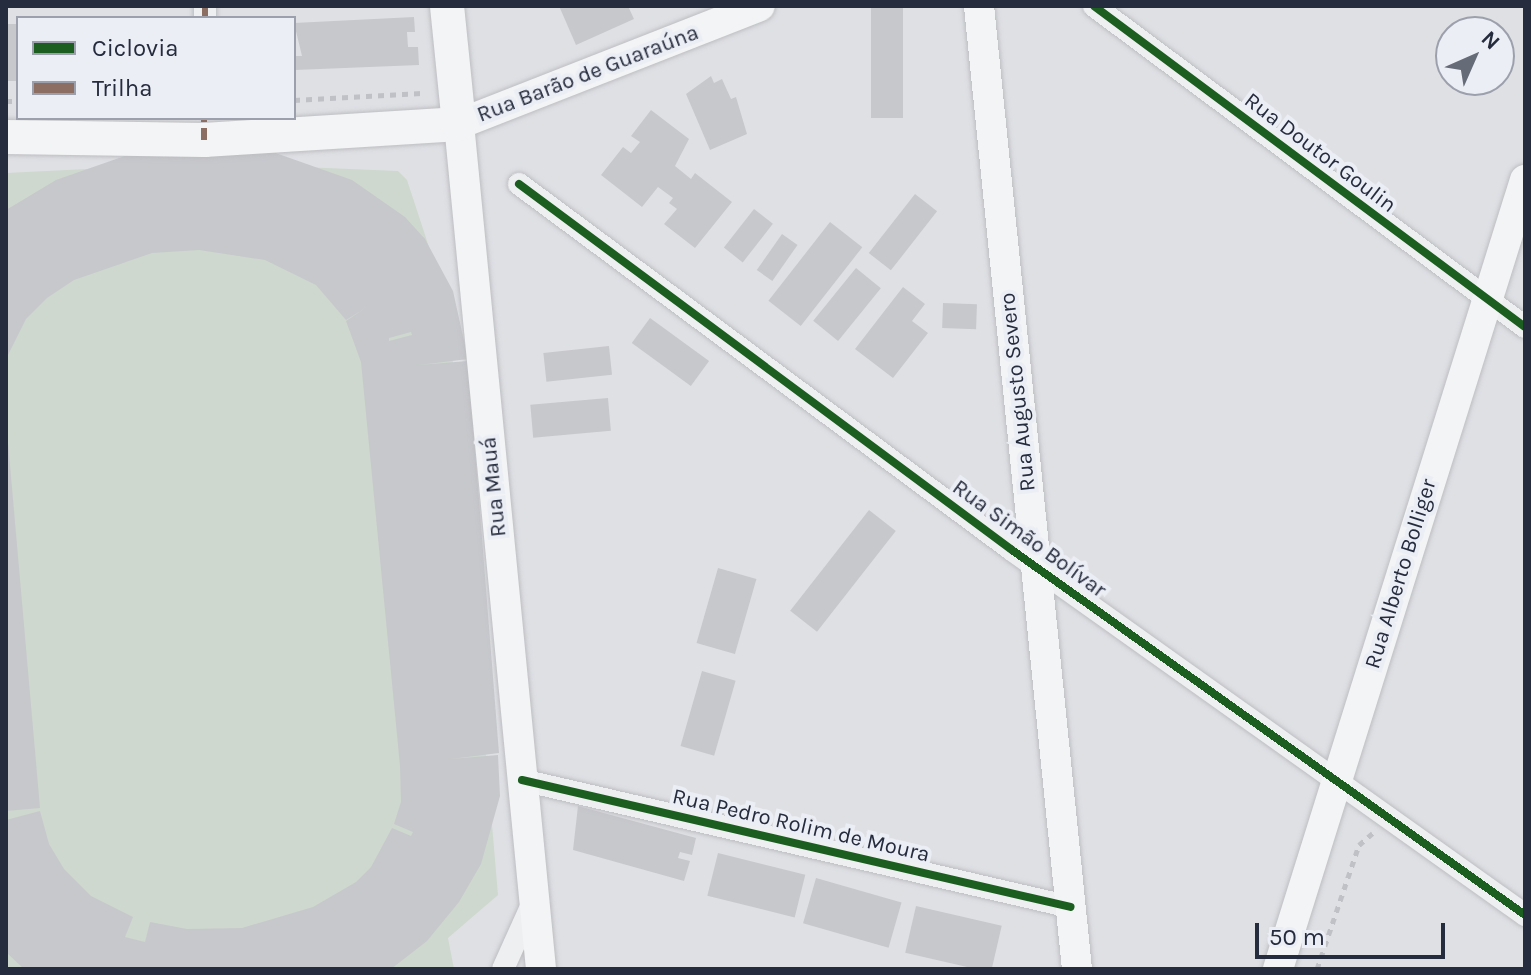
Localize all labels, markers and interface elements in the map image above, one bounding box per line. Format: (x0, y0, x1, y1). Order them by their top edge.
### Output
legend (16, 16, 296, 120)
north arrow (1435, 16, 1515, 96)
street label: Rua Barão de Guaraúna (474, 20, 702, 128)
text: N (1476, 26, 1505, 55)
text: Ciclovia (92, 34, 179, 62)
text: Trilha (92, 74, 153, 102)
street label: Rua Doutor Goulin (1239, 87, 1401, 219)
street label: Rua Augusto Severo (994, 291, 1042, 493)
street label: Rua Mauá (476, 436, 512, 538)
street label: Rua Simão Bolívar (947, 474, 1111, 604)
street label: Rua Alberto Bolliger (1360, 476, 1442, 672)
street label: Rua Pedro Rolim de Moura (670, 784, 932, 868)
scale bar (1259, 907, 1449, 957)
text: 50 m (1269, 923, 1325, 951)

